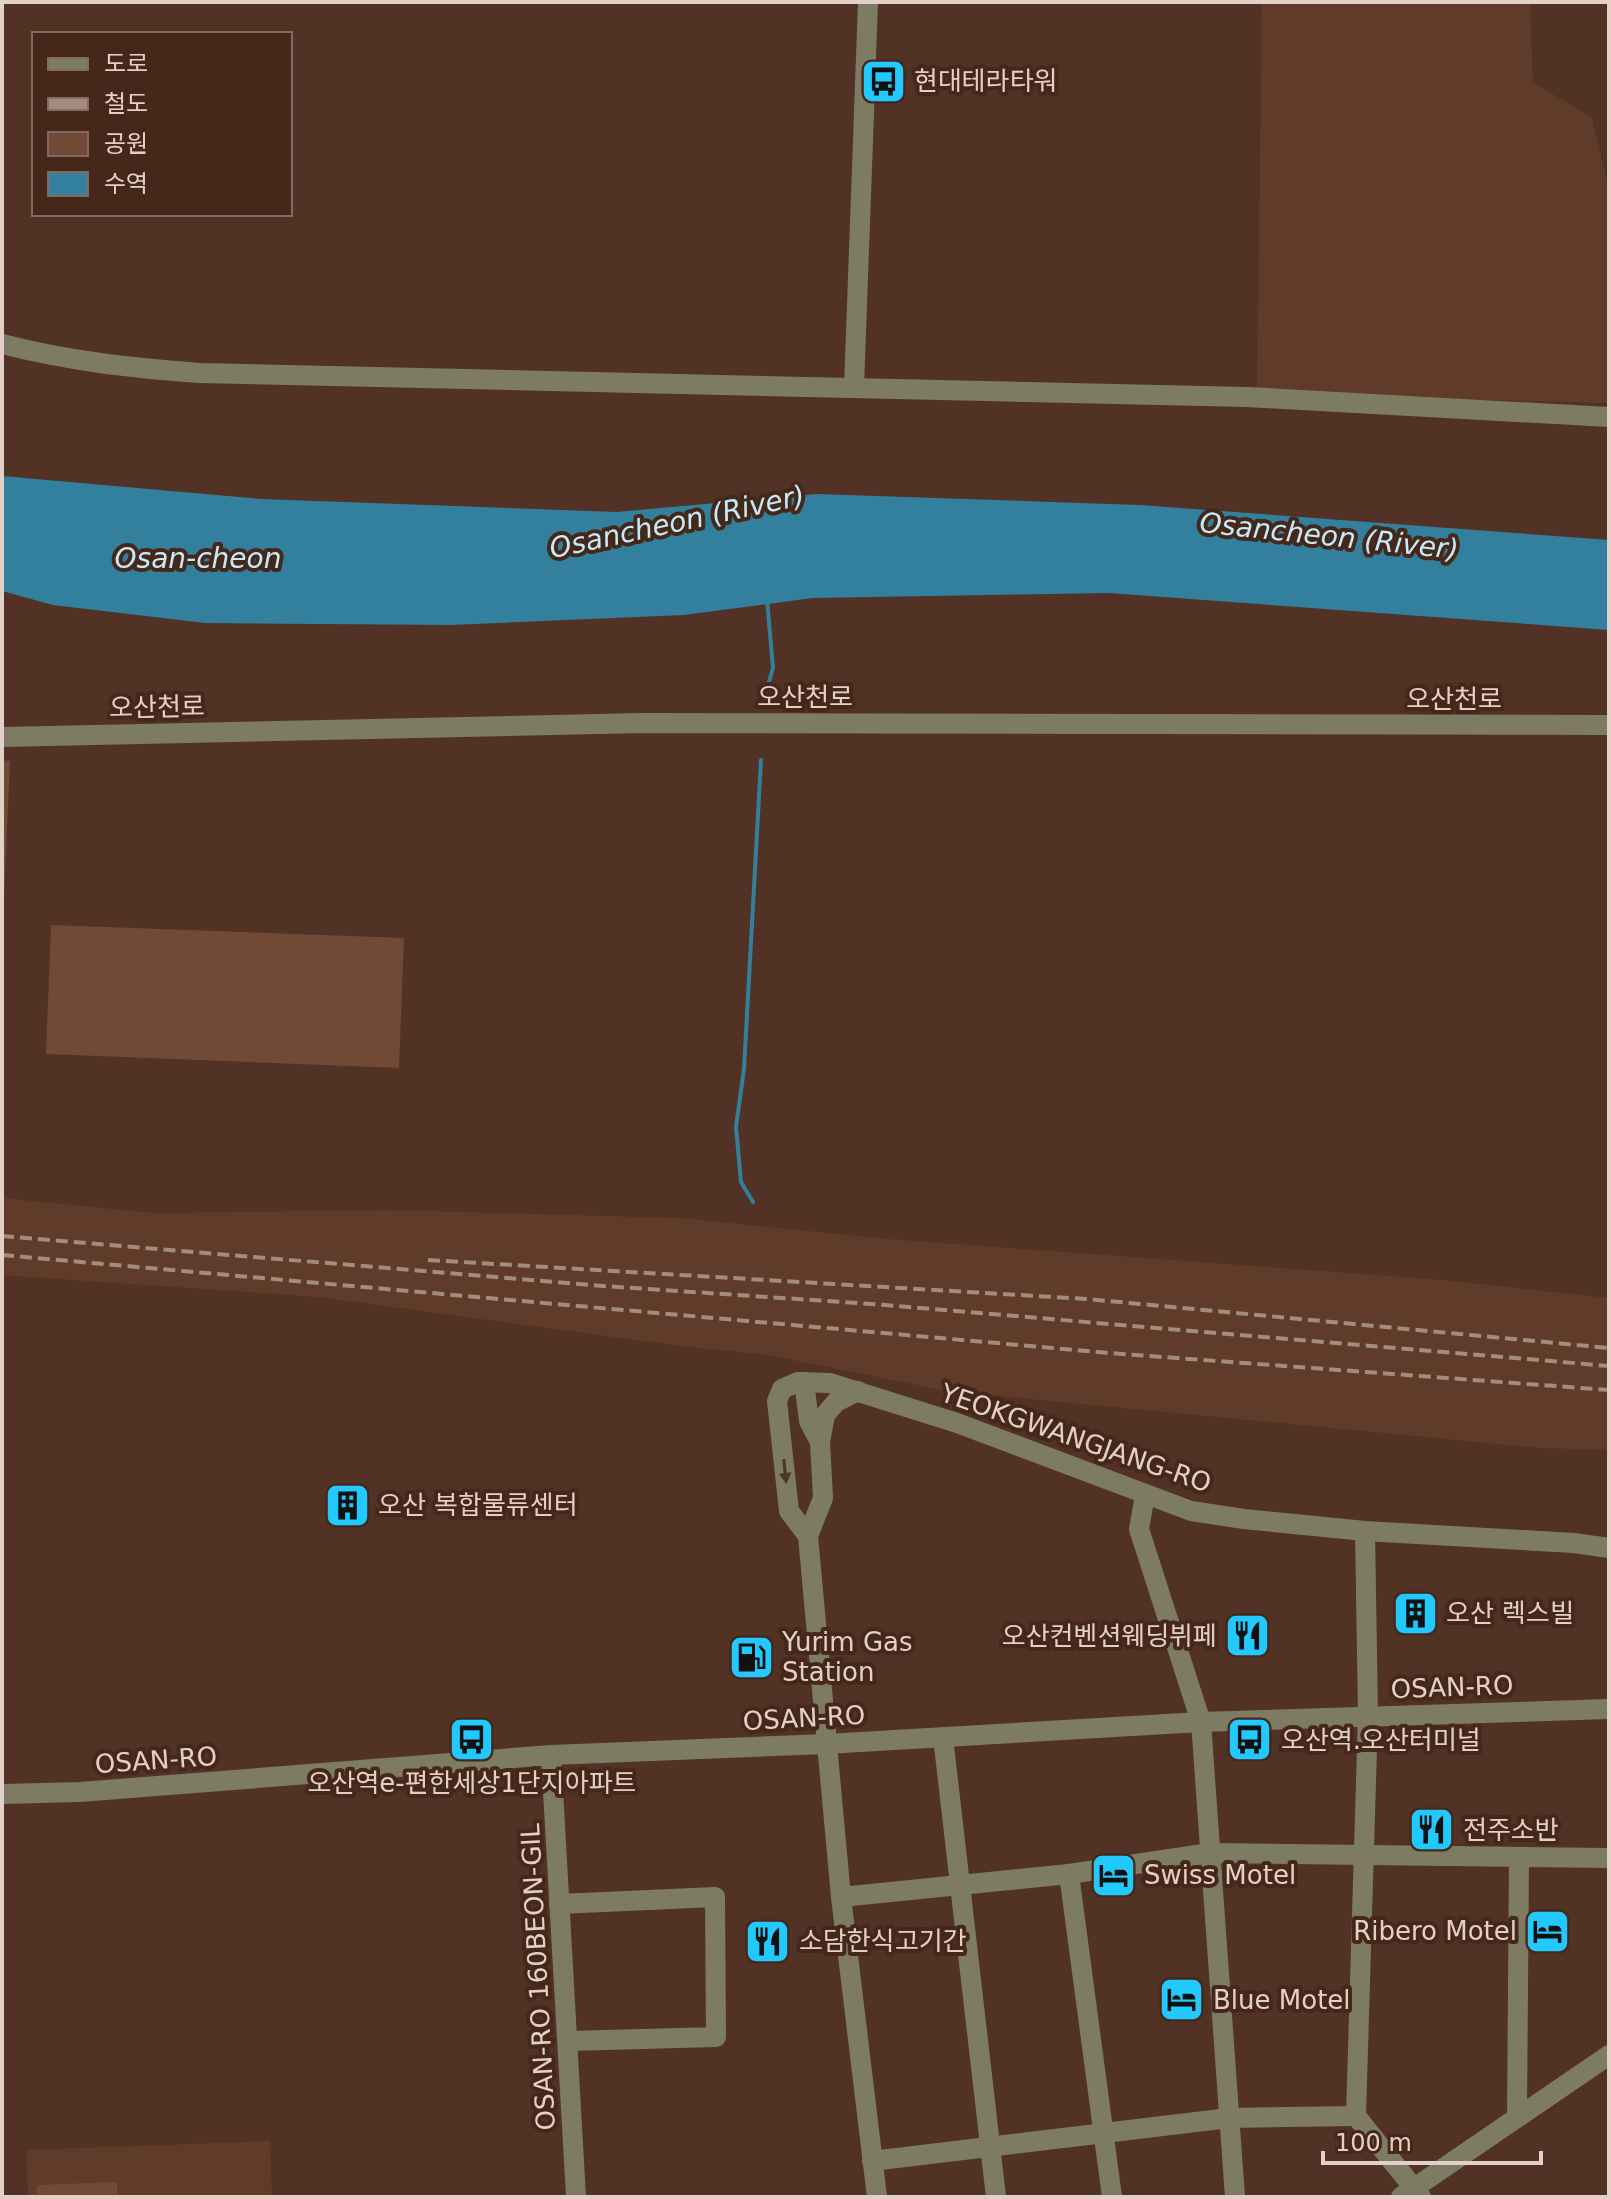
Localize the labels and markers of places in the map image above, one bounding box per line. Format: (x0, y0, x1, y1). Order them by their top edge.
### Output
bus stop icon: 현대테라타워 (859, 57, 907, 105)
place label: 현대테라타워 (914, 66, 1058, 96)
building icon: 오산 복합물류센터 (323, 1481, 371, 1529)
place label: 오산 복합물류센터 (378, 1490, 578, 1520)
building icon: 오산 렉스빌 (1391, 1589, 1439, 1637)
place label: 오산 렉스빌 (1446, 1598, 1574, 1628)
restaurant icon: 오산컨벤션웨딩뷔페 (1224, 1612, 1272, 1660)
place label: 오산컨벤션웨딩뷔페 (1002, 1621, 1217, 1651)
place label: Yurim Gas Station (781, 1627, 913, 1687)
fuel station icon: Yurim Gas Station (727, 1633, 775, 1681)
bus stop icon: 오산역e-편한세상1단지아파트 (448, 1716, 496, 1764)
bus stop icon: 오산역.오산터미널 (1226, 1716, 1274, 1764)
place label: 오산역.오산터미널 (1281, 1725, 1481, 1755)
place label: 오산역e-편한세상1단지아파트 (308, 1768, 636, 1798)
restaurant icon: 전주소반 (1408, 1806, 1456, 1854)
place label: 전주소반 (1463, 1815, 1559, 1845)
hotel icon: Swiss Motel (1089, 1851, 1137, 1899)
place label: Swiss Motel (1144, 1860, 1296, 1890)
hotel icon: Ribero Motel (1524, 1907, 1572, 1955)
place label: Ribero Motel (1353, 1916, 1517, 1946)
restaurant icon: 소담한식고기간 (744, 1917, 792, 1965)
place label: 소담한식고기간 (799, 1926, 967, 1956)
hotel icon: Blue Motel (1158, 1976, 1206, 2024)
place label: Blue Motel (1213, 1985, 1351, 2015)

